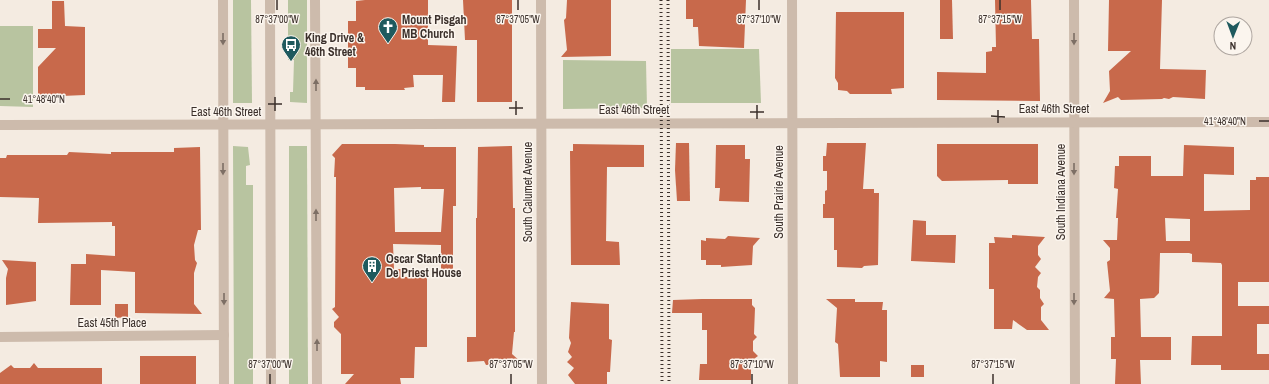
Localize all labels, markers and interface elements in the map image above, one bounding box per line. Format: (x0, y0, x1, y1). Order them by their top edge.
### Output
place label: Mount Pisgah MB Church (402, 12, 467, 42)
text: 87°37'00"W (255, 13, 299, 26)
text: 87°37'05"W (496, 13, 540, 26)
text: 87°37'10"W (737, 13, 781, 26)
text: 87°37'15"W (978, 13, 1022, 26)
church icon: Mount Pisgah MB Church (377, 16, 399, 44)
north arrow (1213, 16, 1253, 56)
place label: King Drive & 46th Street (305, 30, 364, 60)
one-way arrow (220, 33, 226, 46)
one-way arrow (1071, 33, 1077, 46)
bus stop icon: King Drive & 46th Street (280, 34, 302, 62)
text: N (1229, 39, 1236, 53)
one-way arrow (313, 78, 319, 91)
text: 41°48'40"N (23, 93, 65, 106)
street label: East 46th Street (1019, 101, 1090, 117)
street label: East 46th Street (599, 102, 670, 118)
street label: East 46th Street (191, 104, 262, 120)
text: 41°48'40"N (1204, 115, 1246, 128)
street label: South Calumet Avenue (520, 142, 536, 242)
street label: South Indiana Avenue (1053, 144, 1069, 240)
street label: South Prairie Avenue (771, 145, 787, 239)
one-way arrow (220, 163, 226, 176)
one-way arrow (1071, 163, 1077, 176)
one-way arrow (313, 208, 319, 221)
place label: Oscar Stanton De Priest House (386, 251, 462, 281)
building icon: Oscar Stanton De Priest House (361, 255, 383, 283)
one-way arrow (221, 293, 227, 306)
one-way arrow (1071, 293, 1077, 306)
street label: East 45th Place (78, 315, 146, 331)
one-way arrow (314, 338, 320, 351)
text: 87°37'00"W (248, 358, 292, 371)
text: 87°37'05"W (489, 358, 533, 371)
text: 87°37'10"W (730, 358, 774, 371)
text: 87°37'15"W (971, 358, 1015, 371)

